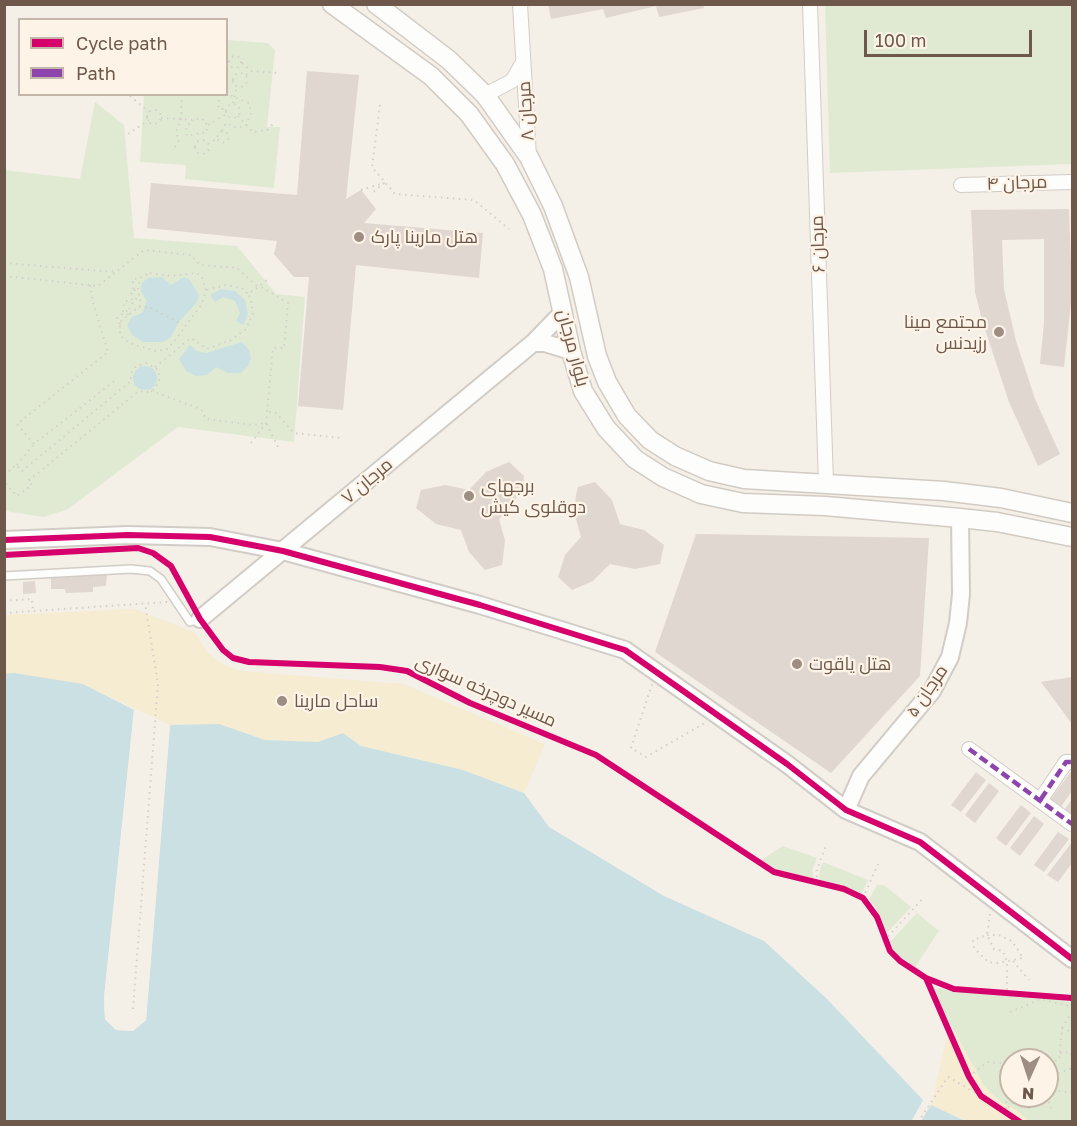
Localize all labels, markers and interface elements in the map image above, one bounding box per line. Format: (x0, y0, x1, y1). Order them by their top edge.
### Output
legend (18, 18, 228, 96)
scale bar (867, 18, 1035, 56)
text: 100 m (875, 29, 926, 51)
text: Cycle path (76, 32, 168, 54)
text: Path (76, 62, 116, 84)
street label: مرجان ۸ (513, 80, 539, 142)
street label: مرجان ۴ (986, 171, 1048, 195)
street label: مرجان ۶ (806, 215, 830, 273)
place label: هتل مارینا پارک (371, 226, 478, 248)
marker: هتل مارینا پارک (352, 230, 366, 244)
street label: بلوار مرجان (552, 307, 594, 389)
place label: مجتمع مینا رزیدنس (904, 311, 987, 354)
marker: مجتمع مینا رزیدنس (992, 325, 1006, 339)
street label: مرجان ۷ (337, 453, 397, 509)
place label: برجهای دوقلوی کیش (481, 475, 586, 518)
marker: برجهای دوقلوی کیش (462, 489, 476, 503)
street label: مسیر دوچرخه سواری (412, 650, 560, 732)
place label: هتل یاقوت (809, 653, 891, 675)
marker: هتل یاقوت (790, 657, 804, 671)
street label: مرجان ۵ (902, 661, 952, 721)
place label: ساحل مارینا (294, 690, 378, 712)
marker: ساحل مارینا (275, 694, 289, 708)
north arrow (999, 1048, 1059, 1108)
text: N (1022, 1084, 1035, 1104)

